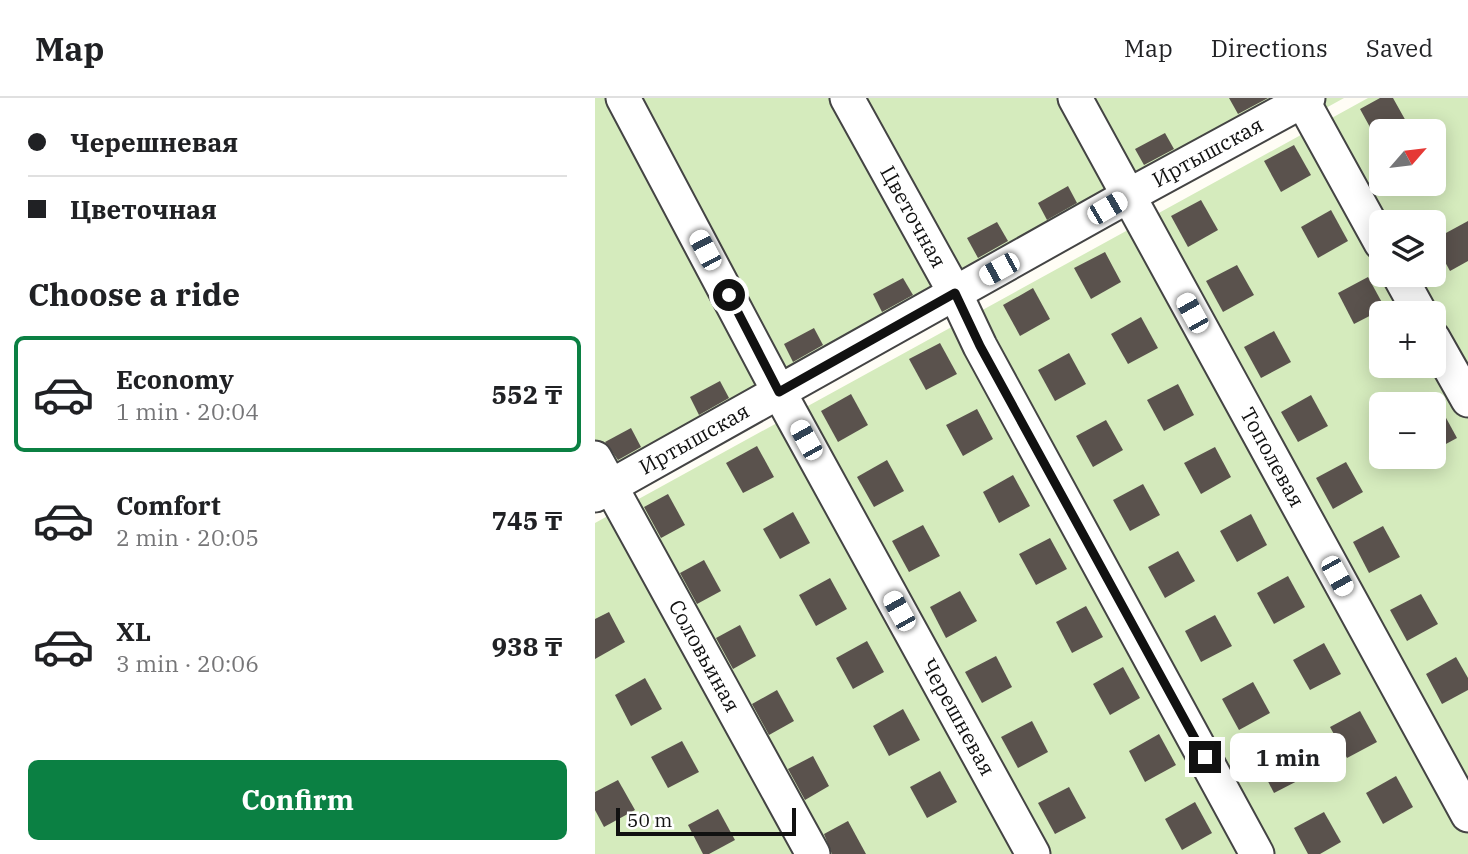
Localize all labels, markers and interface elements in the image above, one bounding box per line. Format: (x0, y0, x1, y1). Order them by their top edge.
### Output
text: Map (35, 27, 104, 70)
text: Map (1124, 32, 1173, 64)
text: Directions (1211, 32, 1328, 64)
text: Saved (1366, 32, 1433, 64)
street label: Иртышская (1147, 110, 1268, 193)
north arrow (1369, 119, 1445, 196)
map controls (1369, 119, 1446, 469)
text: Черешневая (70, 125, 238, 159)
street label: Цветочная (874, 160, 953, 273)
car (1084, 188, 1131, 228)
text: Цветочная (70, 192, 217, 226)
button: layers (1369, 210, 1446, 287)
car (686, 227, 725, 273)
car (976, 250, 1023, 288)
text: Choose a ride (28, 273, 240, 315)
route start (713, 279, 745, 311)
car (1173, 290, 1212, 336)
button: + (1369, 301, 1446, 378)
text: Economy (116, 362, 234, 396)
icon: car (32, 363, 95, 426)
text: 552 ₸ (491, 377, 563, 411)
button: − (1369, 392, 1446, 469)
text: 1 min · 20:04 (116, 396, 259, 426)
street label: Иртышская (634, 396, 754, 480)
street label: Тополевая (1234, 402, 1312, 512)
car (787, 417, 826, 463)
text: Comfort (116, 488, 221, 522)
icon: car (32, 489, 95, 552)
text: 745 ₸ (491, 503, 563, 537)
text: 2 min · 20:05 (116, 522, 259, 552)
car (1318, 553, 1357, 599)
car (880, 588, 919, 634)
street label: Соловьиная (663, 594, 747, 717)
text: XL (116, 614, 151, 648)
icon: car (32, 615, 95, 678)
text: 938 ₸ (491, 629, 563, 663)
text: 3 min · 20:06 (116, 648, 259, 678)
street label: Черешневая (915, 653, 1002, 780)
callout: 1 min (1229, 732, 1345, 782)
route end (1189, 741, 1221, 773)
text: 1 min (1256, 742, 1320, 772)
button: Confirm (28, 760, 567, 840)
scale bar (616, 805, 796, 837)
text: 50 m (627, 808, 672, 832)

